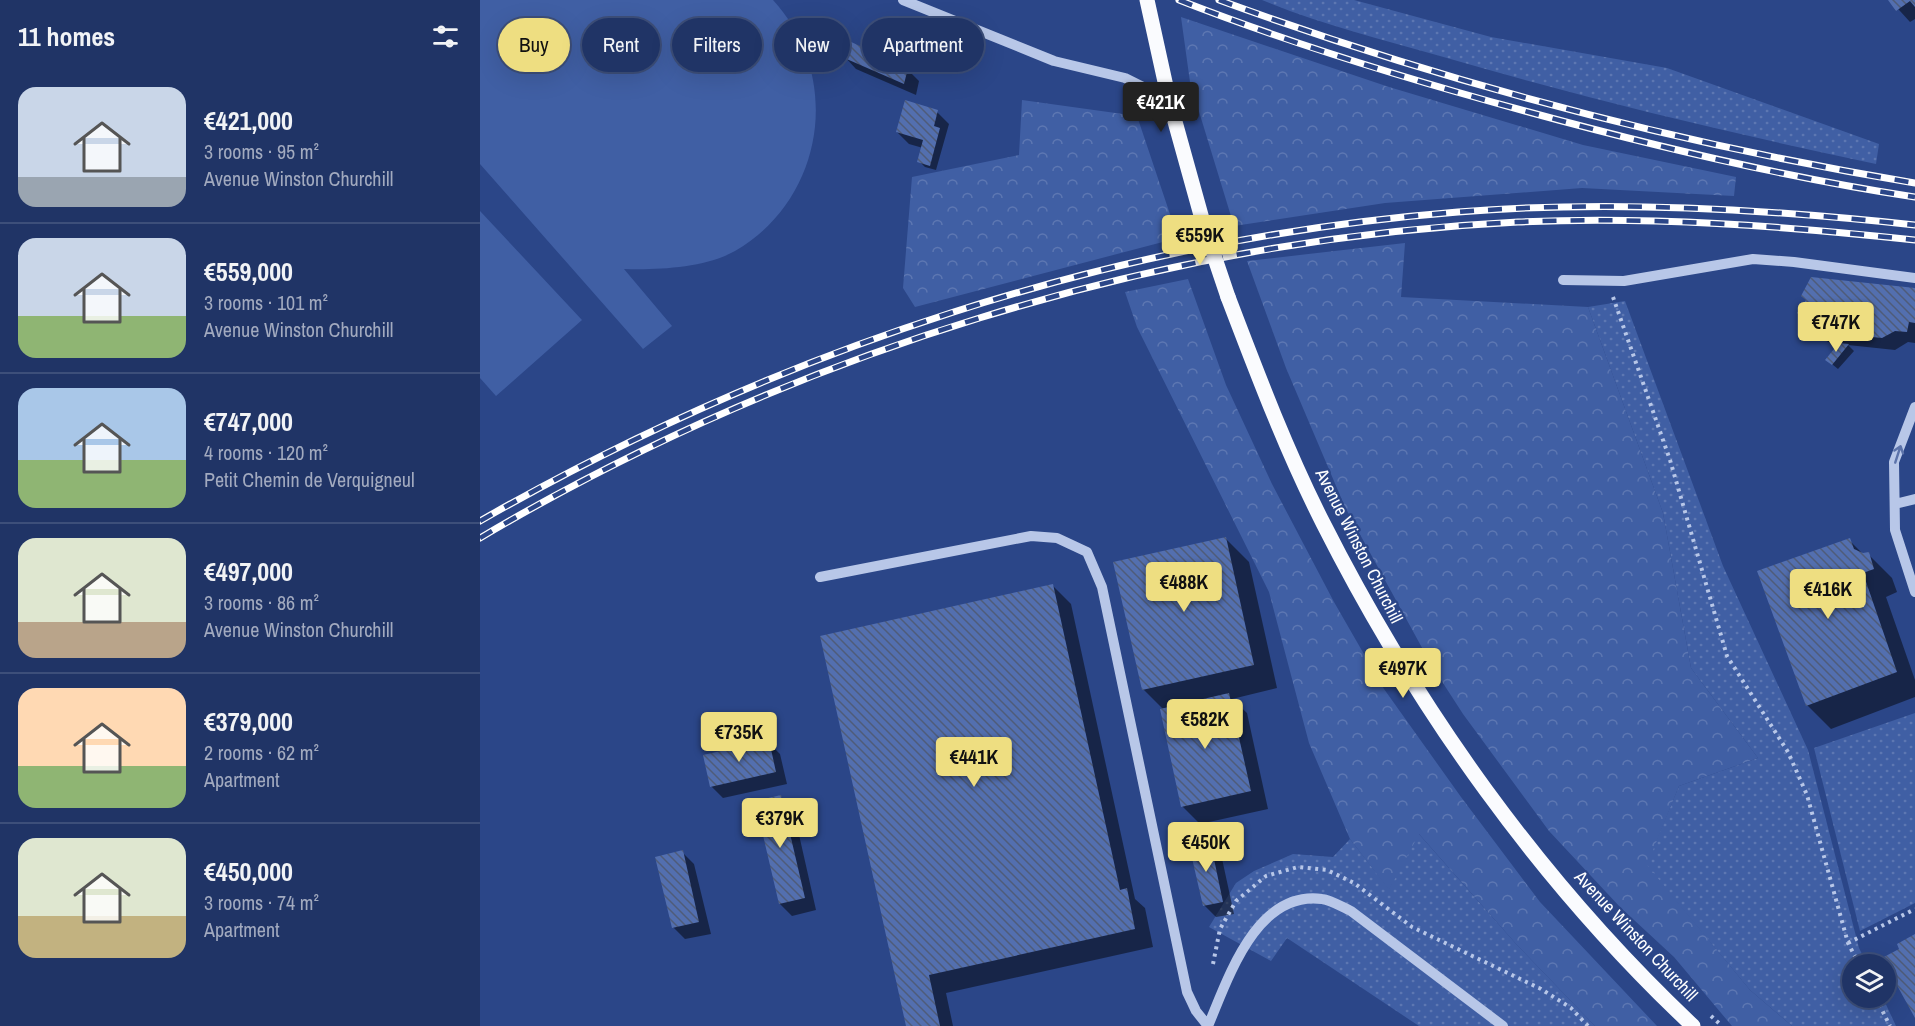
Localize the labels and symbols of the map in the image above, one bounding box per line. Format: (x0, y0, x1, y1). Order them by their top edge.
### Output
pin: €421K (1119, 82, 1203, 133)
pin: €559K (1158, 215, 1242, 266)
pin: €747K (1794, 302, 1878, 353)
one-way arrow (1893, 445, 1904, 464)
street label: Avenue Winston Churchill (1309, 463, 1409, 627)
pin: €488K (1142, 562, 1226, 613)
pin: €416K (1786, 569, 1870, 620)
pin: €497K (1361, 648, 1445, 699)
pin: €582K (1163, 699, 1247, 750)
pin: €735K (697, 712, 781, 763)
pin: €441K (932, 737, 1016, 788)
pin: €379K (738, 798, 822, 849)
pin: €450K (1164, 822, 1248, 873)
street label: Avenue Winston Churchill (1568, 864, 1704, 1006)

